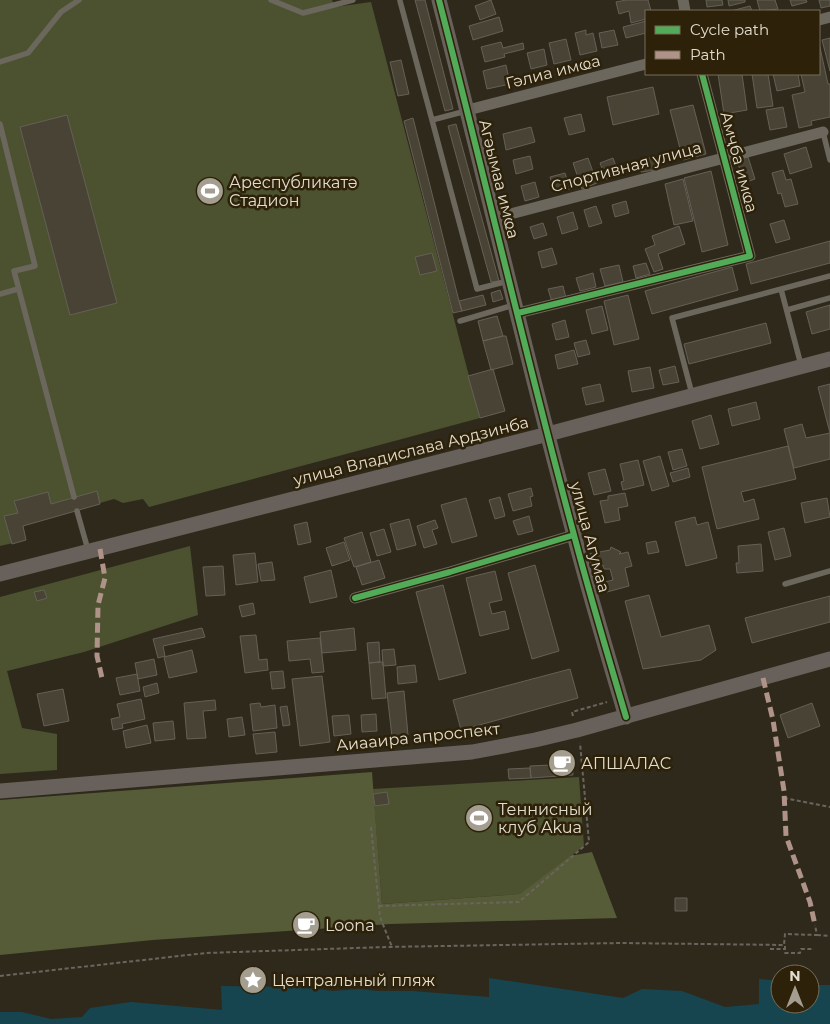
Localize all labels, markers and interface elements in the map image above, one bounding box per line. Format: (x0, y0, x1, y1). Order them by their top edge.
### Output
legend (645, 10, 820, 75)
text: Cycle path (690, 20, 769, 39)
text: Path (690, 45, 726, 64)
street label: Гәлиа имҩа (504, 51, 602, 93)
street label: Амҷба имҩа (716, 109, 762, 215)
street label: Агәымаа имҩа (475, 117, 523, 241)
street label: Спортивная улица (549, 138, 703, 196)
place label: Ареспубликатә Стадион (229, 173, 357, 210)
sports icon: Ареспубликатә Стадион (195, 176, 225, 206)
street label: улица Владислава Ардзинба (290, 413, 531, 490)
street label: улица Агумаа (566, 479, 614, 594)
street label: Аиааира апроспект (335, 719, 501, 755)
cafe icon: АПШАЛАС (547, 748, 577, 778)
place label: АПШАЛАС (581, 754, 671, 773)
place label: Теннисный клуб Akua (498, 800, 592, 837)
sports icon: Теннисный клуб Akua (464, 803, 494, 833)
cafe icon: Loona (291, 910, 321, 940)
place label: Loona (325, 916, 375, 935)
north arrow (770, 964, 820, 1014)
place icon: Центральный пляж (238, 965, 268, 995)
text: N (789, 967, 801, 985)
place label: Центральный пляж (272, 971, 435, 990)

